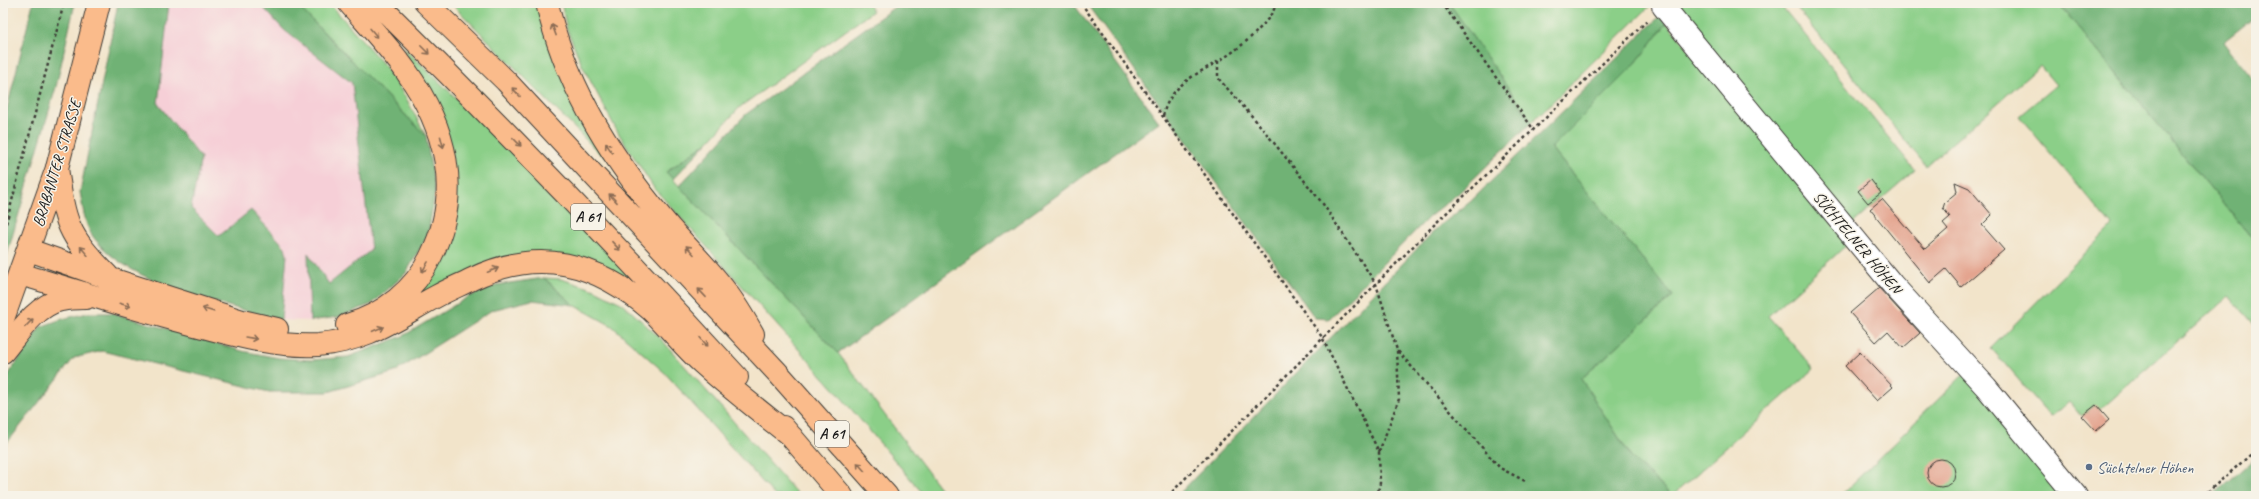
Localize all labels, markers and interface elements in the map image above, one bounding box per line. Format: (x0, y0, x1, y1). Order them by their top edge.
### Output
one-way arrow (550, 24, 557, 37)
one-way arrow (370, 28, 379, 38)
one-way arrow (420, 45, 430, 55)
one-way arrow (511, 87, 520, 97)
street label: BRABANTER STRASSE (28, 95, 86, 229)
one-way arrow (439, 136, 446, 149)
one-way arrow (512, 137, 521, 147)
one-way arrow (605, 143, 613, 154)
street label: SÜCHTELNER HÖHEN (1809, 187, 1908, 300)
one-way arrow (608, 193, 618, 203)
road number: A 61 (571, 204, 605, 230)
one-way arrow (612, 241, 621, 251)
one-way arrow (685, 244, 694, 255)
one-way arrow (80, 245, 89, 256)
one-way arrow (421, 261, 429, 273)
one-way arrow (487, 266, 499, 274)
one-way arrow (697, 288, 707, 298)
one-way arrow (118, 302, 131, 309)
one-way arrow (202, 306, 215, 313)
one-way arrow (24, 318, 33, 328)
one-way arrow (371, 325, 383, 333)
one-way arrow (244, 334, 257, 342)
one-way arrow (700, 336, 709, 347)
road number: A 61 (815, 421, 849, 447)
place label: Süchtelner Höhen (2097, 458, 2194, 478)
one-way arrow (856, 462, 865, 472)
marker: Süchtelner Höhen (2084, 462, 2094, 472)

